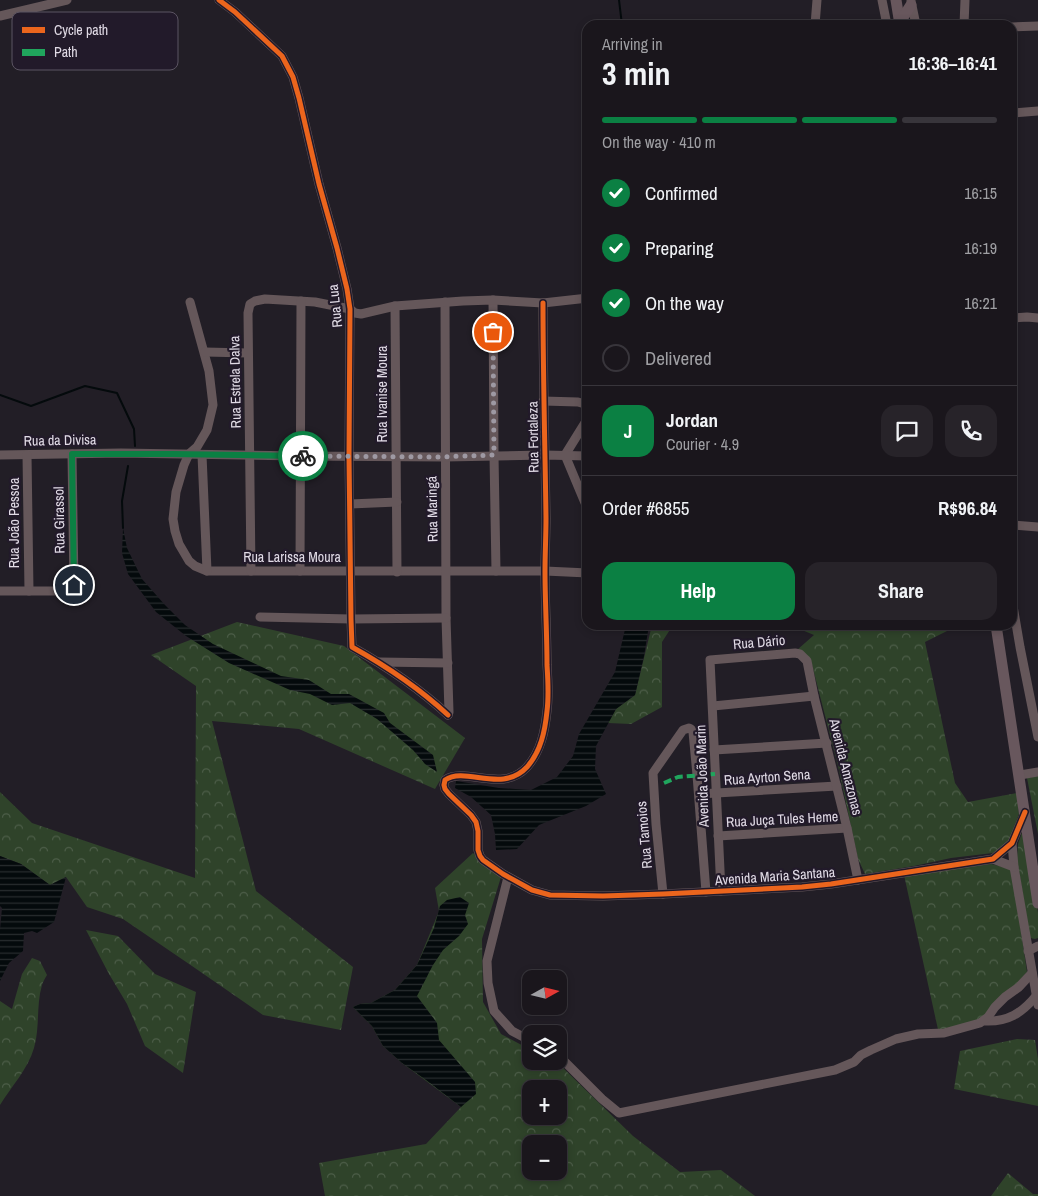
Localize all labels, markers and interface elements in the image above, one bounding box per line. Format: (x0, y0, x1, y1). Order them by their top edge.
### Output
legend (12, 12, 178, 70)
text: Cycle path (54, 21, 108, 39)
text: Arriving in (602, 33, 663, 55)
text: Path (54, 43, 78, 61)
text: 16:36–16:41 (909, 50, 997, 76)
text: 3 min (602, 52, 671, 95)
text: On the way · 410 m (602, 131, 716, 153)
icon: check (602, 179, 630, 207)
text: Confirmed (645, 180, 718, 206)
text: 16:15 (964, 182, 997, 204)
icon: check (602, 234, 630, 262)
text: Preparing (645, 235, 713, 261)
text: 16:19 (964, 237, 997, 259)
street label: Rua Lua (324, 283, 346, 329)
icon: check (602, 289, 630, 317)
text: On the way (645, 290, 724, 316)
text: 16:21 (964, 292, 997, 314)
pin (472, 311, 514, 353)
icon: bag (479, 318, 507, 346)
street label: Rua Estrela Dalva (225, 335, 245, 428)
street label: Rua Ivanise Moura (373, 345, 391, 443)
text: Delivered (645, 345, 712, 371)
street label: Rua Fortaleza (523, 400, 543, 473)
button: chat (881, 405, 933, 457)
button: phone (945, 405, 997, 457)
text: Jordan (666, 407, 718, 433)
text: J (624, 418, 632, 444)
street label: Rua da Divisa (23, 430, 97, 450)
courier (278, 431, 328, 481)
text: Courier · 4.9 (666, 433, 739, 455)
icon: bike (289, 442, 317, 470)
street label: Rua Maringá (422, 475, 442, 542)
street label: Rua João Pessoa (5, 477, 23, 568)
street label: Rua Girassol (49, 486, 69, 554)
text: Order #6855 (602, 495, 689, 521)
text: R$96.84 (938, 495, 997, 521)
street label: Rua Larissa Moura (243, 548, 341, 566)
button: Help (602, 562, 795, 620)
button: Share (805, 562, 997, 620)
pin (53, 564, 95, 606)
icon: home (60, 571, 88, 599)
street label: Rua Dário (732, 631, 786, 653)
street label: Avenida Amazonas (825, 716, 867, 817)
street label: Avenida João Marin (691, 724, 713, 829)
street label: Rua Ayrton Sena (723, 765, 811, 789)
street label: Rua Tamoios (632, 800, 656, 869)
street label: Rua Juça Tules Heme (725, 807, 839, 831)
street label: Avenida Maria Santana (713, 863, 836, 889)
north arrow (522, 970, 568, 1015)
map controls (522, 970, 567, 1180)
button: layers (522, 1025, 567, 1070)
button: + (522, 1080, 567, 1125)
button: − (522, 1135, 567, 1180)

